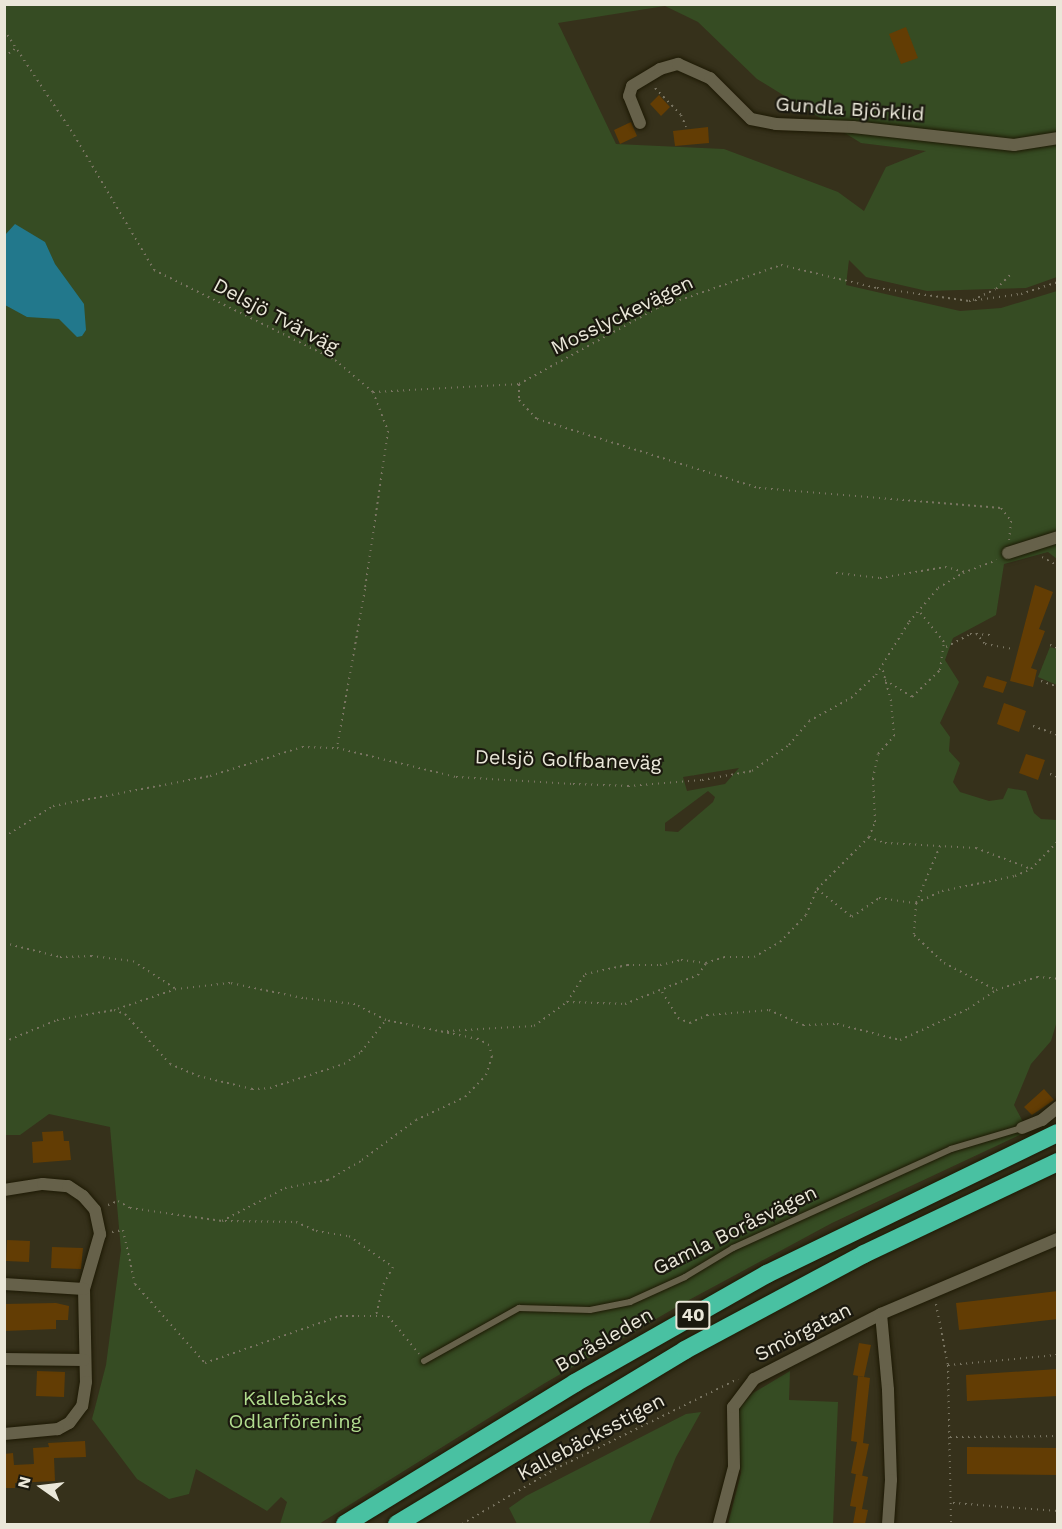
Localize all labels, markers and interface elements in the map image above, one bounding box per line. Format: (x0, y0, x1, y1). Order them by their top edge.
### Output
street label: Gundla Björklid (774, 92, 926, 126)
street label: Mosslyckevägen (547, 270, 697, 360)
street label: Delsjö Tvärväg (209, 273, 343, 359)
street label: Delsjö Golfbaneväg (474, 745, 662, 775)
street label: Gamla Boråsvägen (649, 1180, 821, 1280)
street label: Smörgatan (751, 1297, 855, 1367)
road number: 40 (675, 1300, 711, 1330)
street label: Boråsleden (551, 1302, 657, 1378)
park label: Kallebäcks Odlarförening (229, 1387, 361, 1434)
street label: Kallebäcksstigen (513, 1388, 669, 1486)
north arrow (12, 1457, 72, 1517)
text: N (13, 1474, 35, 1491)

